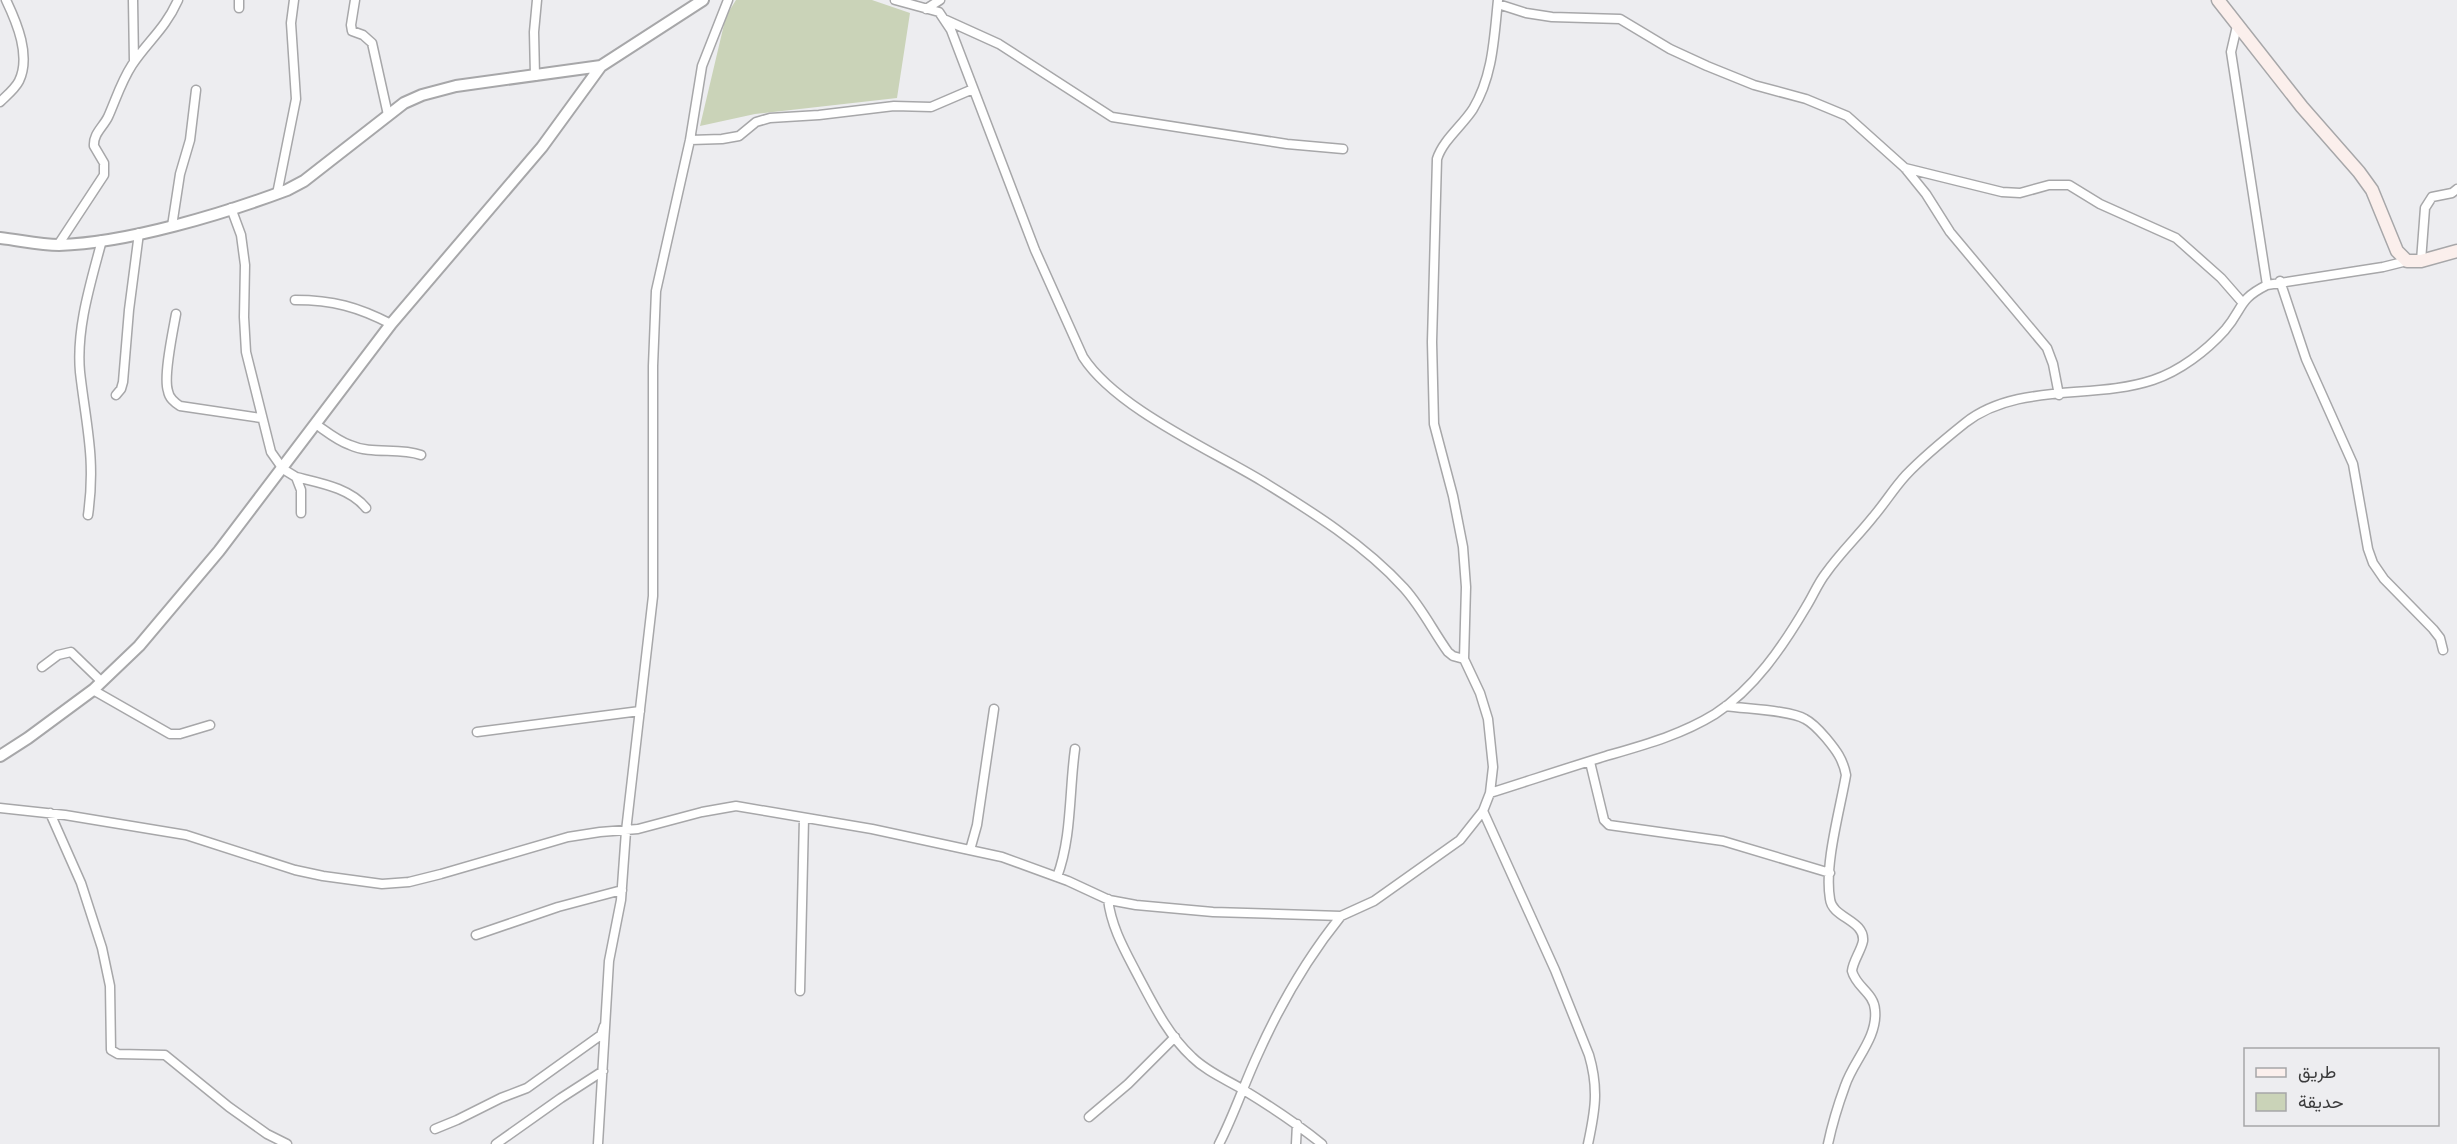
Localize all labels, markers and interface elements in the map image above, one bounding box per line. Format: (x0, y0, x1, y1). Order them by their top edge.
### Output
legend (2244, 1048, 2439, 1126)
text: طريق (2298, 1059, 2336, 1084)
text: حديقة (2298, 1089, 2344, 1114)

